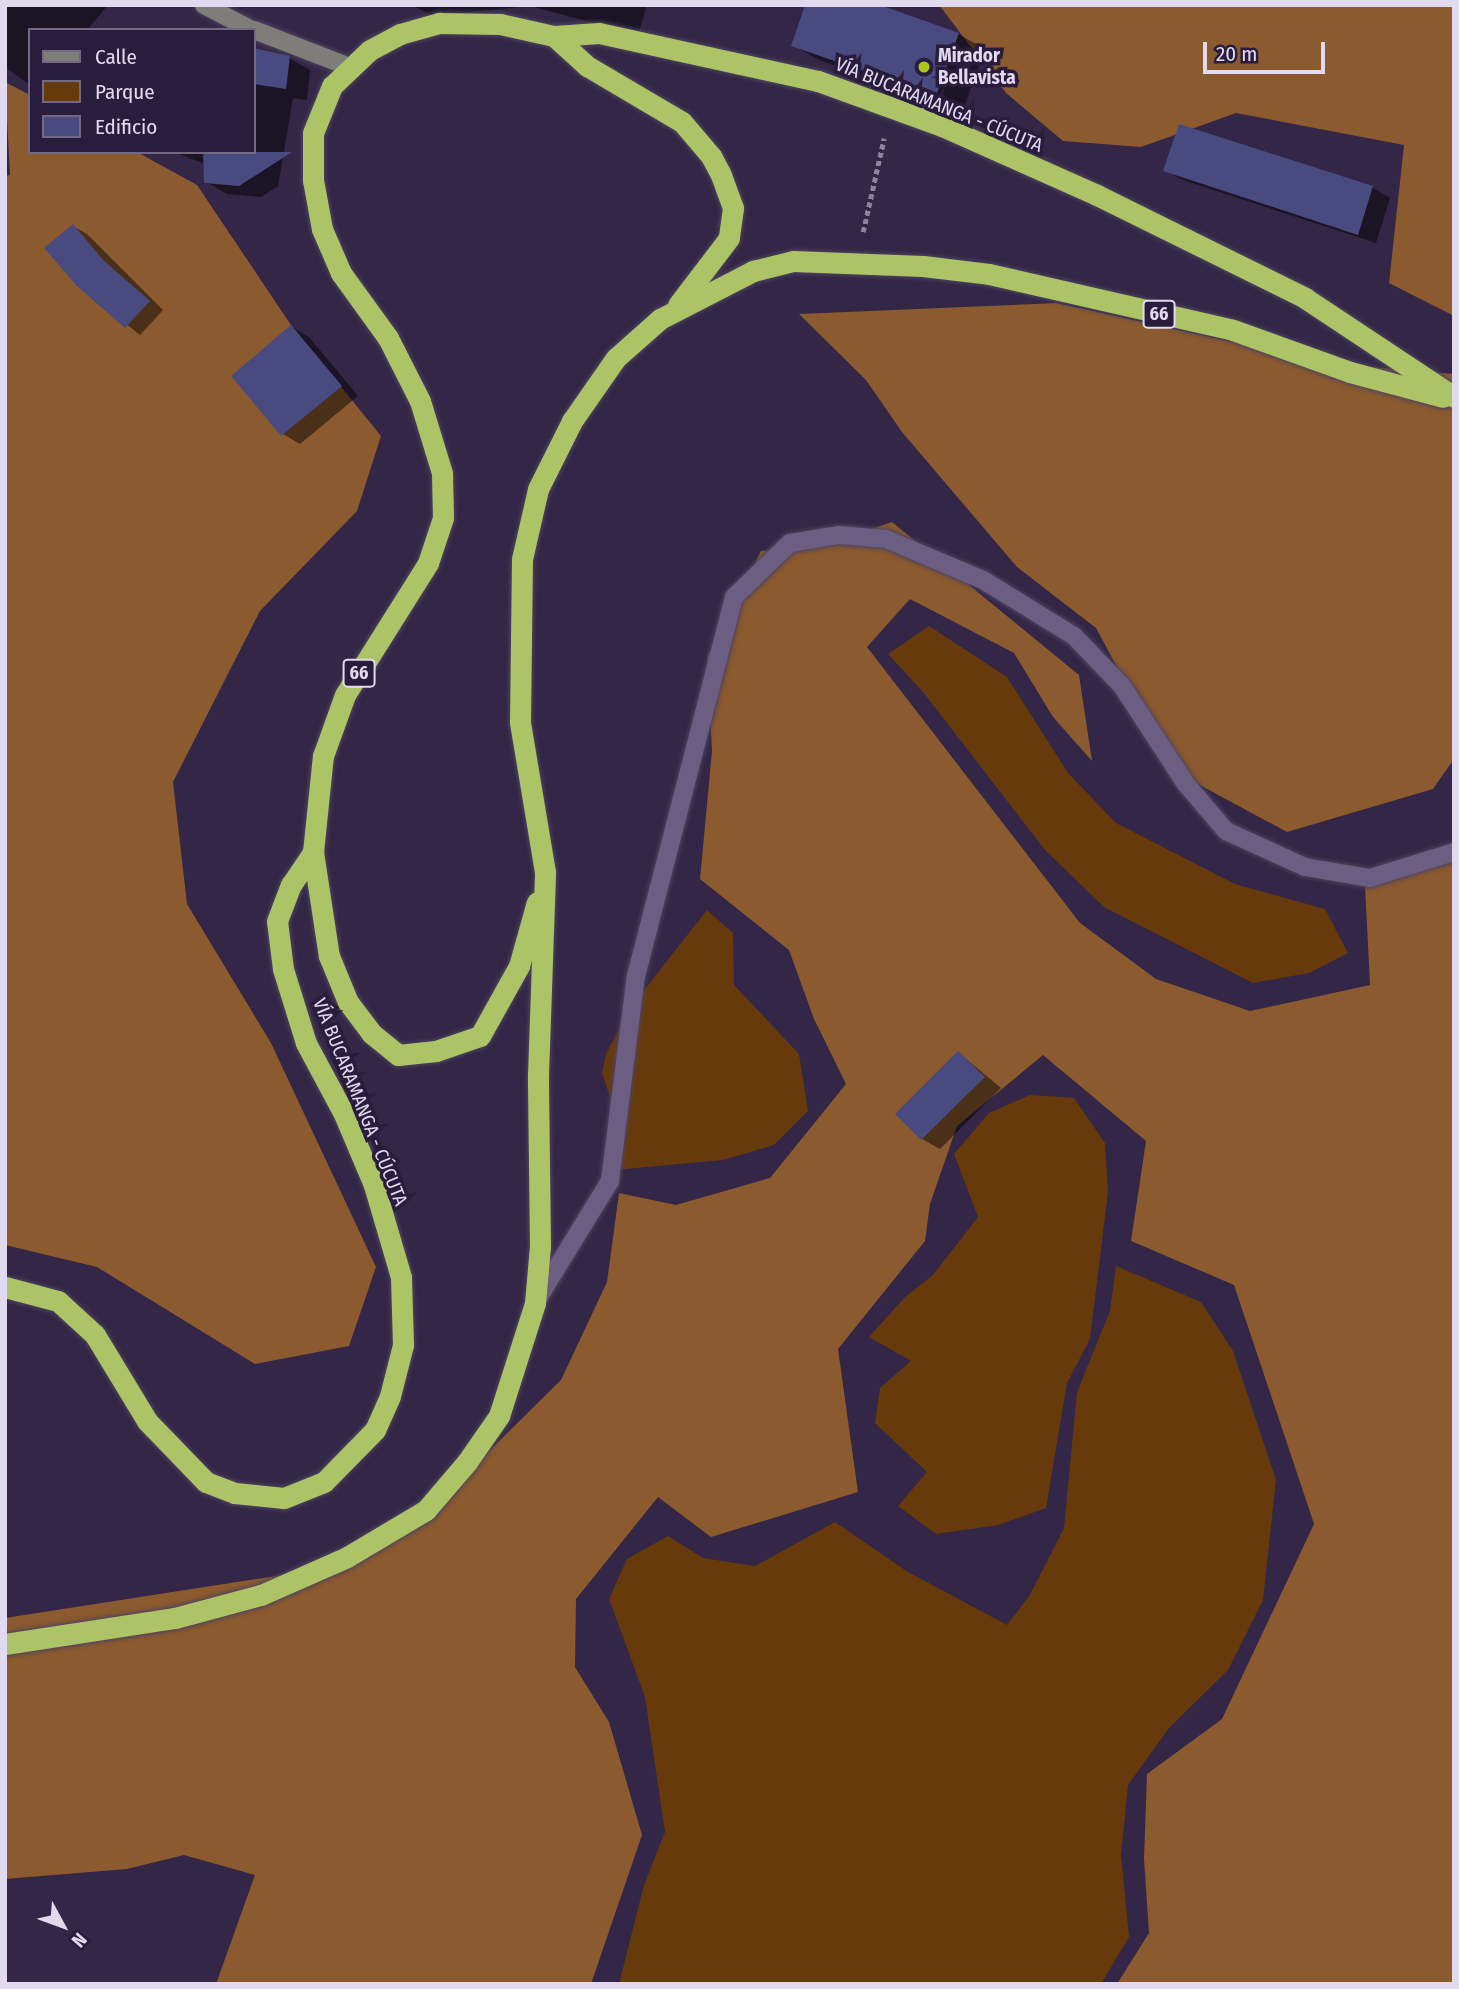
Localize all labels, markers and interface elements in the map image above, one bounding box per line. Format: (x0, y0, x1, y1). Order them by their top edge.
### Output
legend (28, 28, 256, 154)
scale bar (1207, 28, 1330, 72)
text: 20 m (1216, 41, 1257, 67)
text: Calle (95, 44, 137, 70)
place label: Mirador Bellavista (938, 45, 1016, 89)
street label: VÍA BUCARAMANGA - CÚCUTA (832, 53, 1046, 157)
marker: Mirador Bellavista (916, 59, 932, 75)
text: Parque (95, 79, 155, 105)
text: Edificio (95, 114, 157, 140)
road number: 66 (1142, 300, 1176, 328)
road number: 66 (342, 658, 376, 688)
street label: VÍA BUCARAMANGA - CÚCUTA (308, 995, 412, 1209)
north arrow (28, 1891, 98, 1961)
text: N (67, 1928, 92, 1952)

